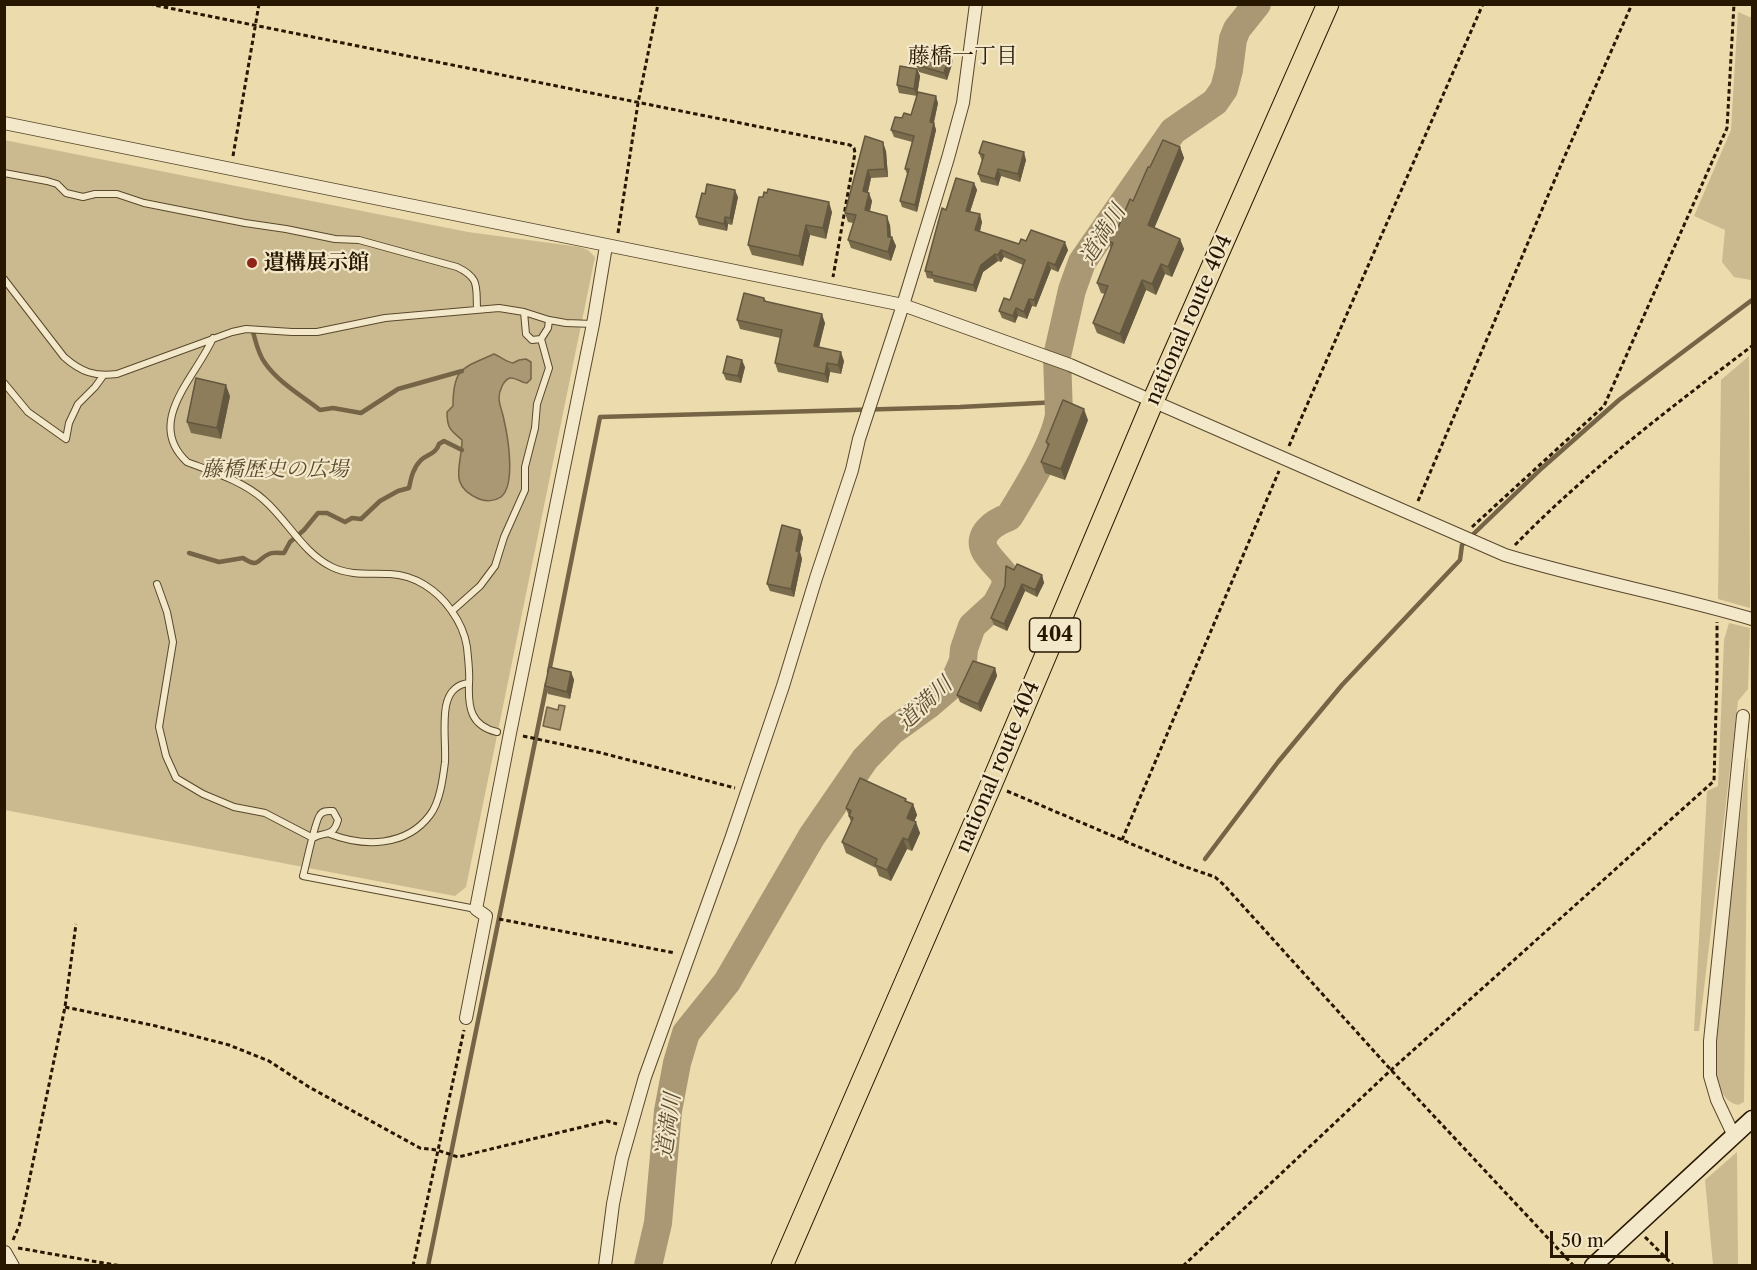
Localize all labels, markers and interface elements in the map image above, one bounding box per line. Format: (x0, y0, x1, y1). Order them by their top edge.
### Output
district label: 藤橋一丁目 (908, 44, 1018, 70)
water label: 道満川 (1074, 200, 1132, 270)
street label: national route 404 (1140, 231, 1238, 409)
place label: 遺構展示館 (264, 250, 369, 276)
marker: 遺構展示館 (245, 256, 259, 270)
park label: 藤橋歴史の広場 (202, 457, 348, 483)
road number: 404 (1030, 618, 1080, 652)
water label: 道満川 (892, 672, 958, 736)
street label: national route 404 (951, 678, 1045, 856)
water label: 道満川 (651, 1091, 687, 1161)
scale bar (1553, 1219, 1672, 1257)
text: 50 m (1561, 1230, 1604, 1252)

